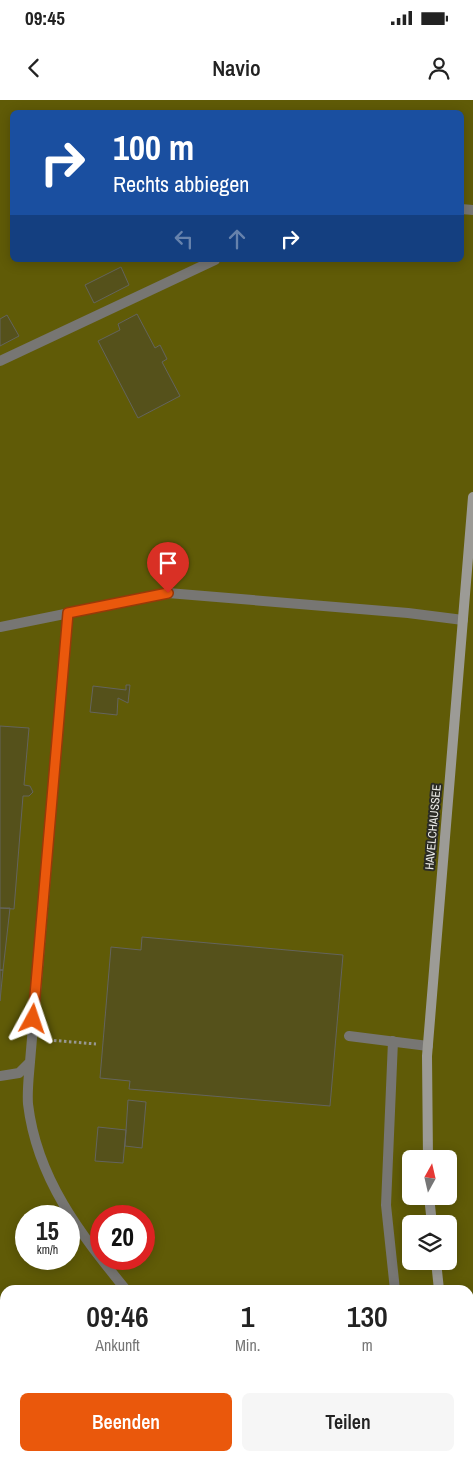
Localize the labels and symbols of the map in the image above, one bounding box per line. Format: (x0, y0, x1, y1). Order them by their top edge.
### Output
pin (147, 542, 189, 593)
street label: HAVELCHAUSSEE (421, 784, 445, 870)
position arrow (6, 992, 58, 1044)
north arrow (402, 1150, 458, 1205)
speed limit sign: 20 (90, 1205, 155, 1270)

